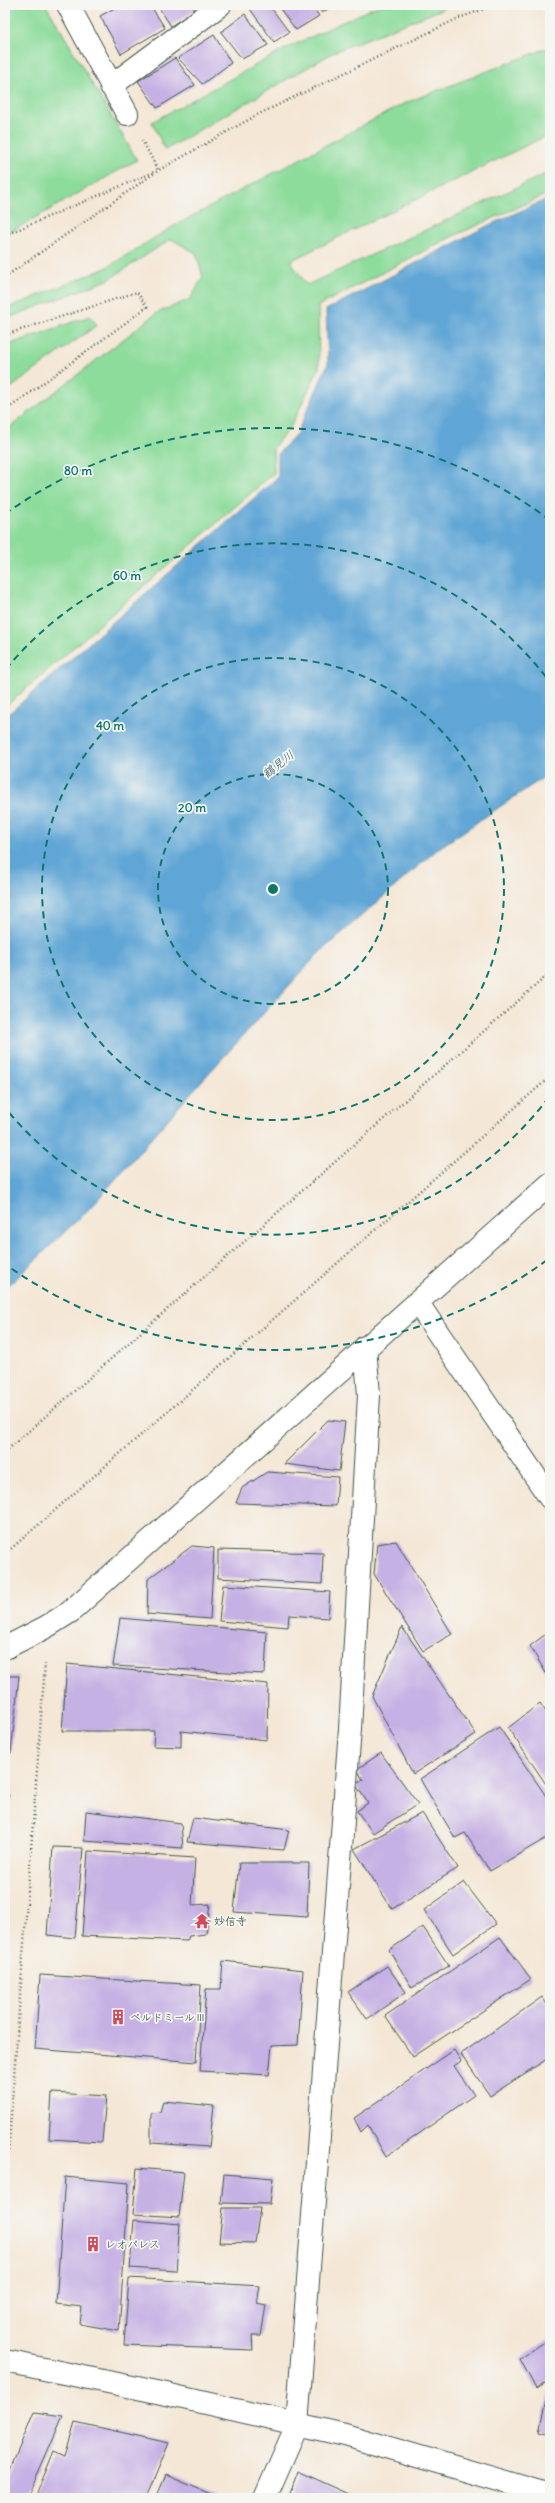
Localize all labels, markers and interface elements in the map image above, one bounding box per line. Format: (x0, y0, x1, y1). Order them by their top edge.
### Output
text: 80 m (64, 463, 93, 478)
text: 60 m (113, 568, 142, 583)
text: 40 m (96, 718, 125, 733)
water label: 鶴見川 (259, 747, 297, 781)
text: 20 m (178, 800, 206, 815)
centre of rings (266, 882, 280, 896)
temple icon: 妙信寺 (193, 1912, 211, 1930)
place label: 妙信寺 (214, 1914, 247, 1928)
building icon: ベルドミールⅢ (109, 2008, 127, 2026)
place label: ベルドミールⅢ (130, 2010, 206, 2024)
building icon: レオパレス (84, 2235, 102, 2253)
place label: レオパレス (105, 2237, 160, 2251)

